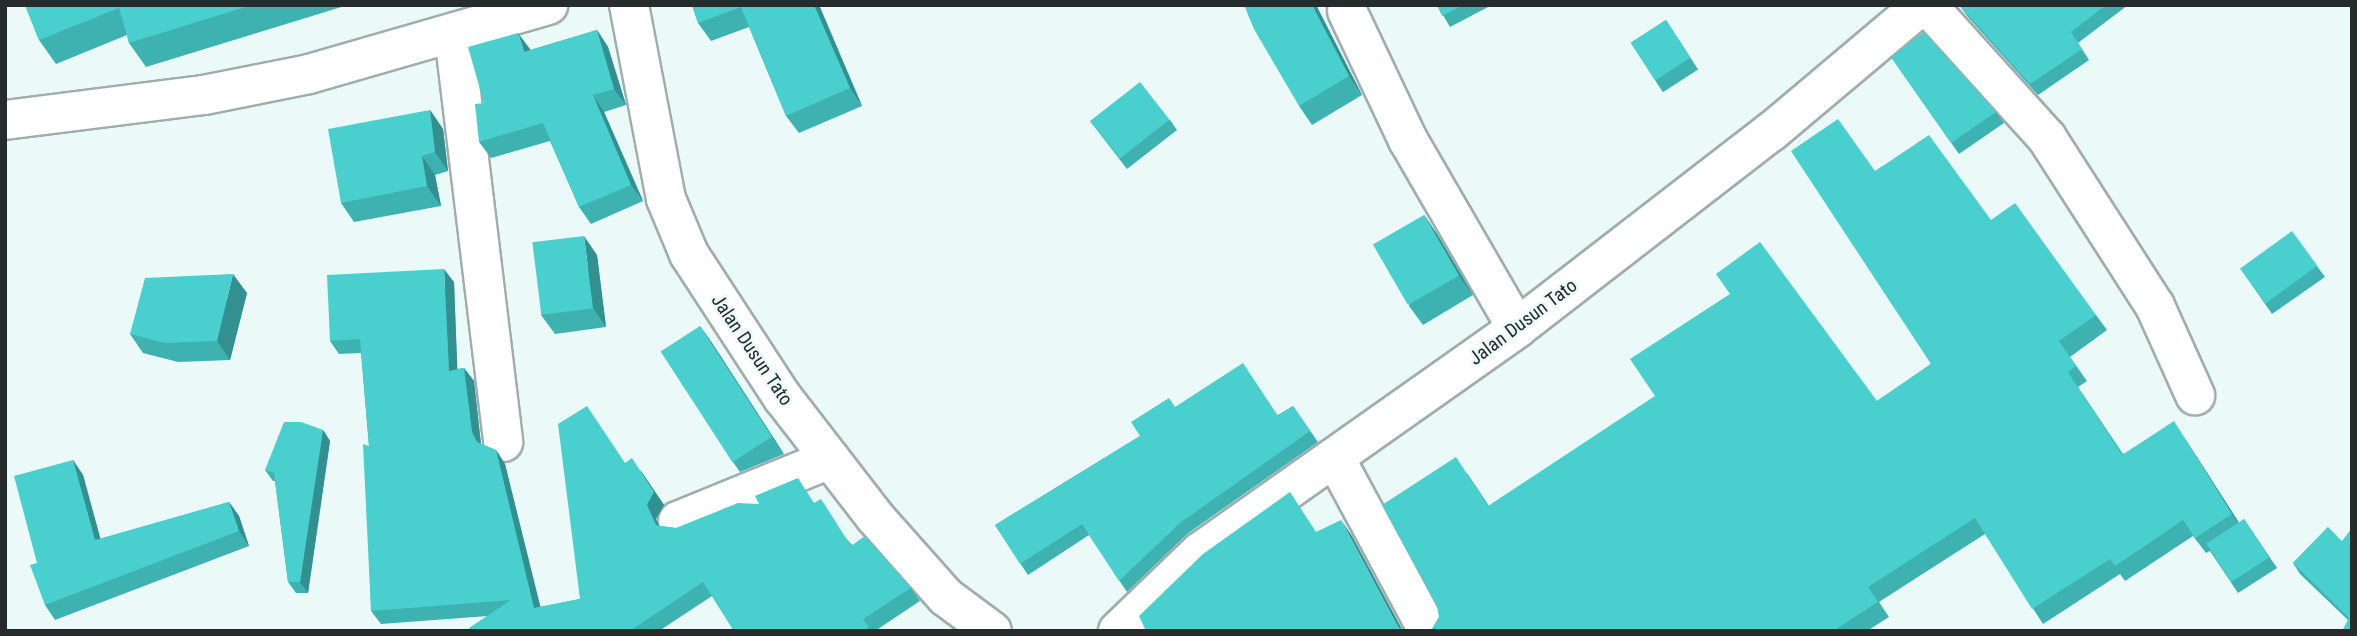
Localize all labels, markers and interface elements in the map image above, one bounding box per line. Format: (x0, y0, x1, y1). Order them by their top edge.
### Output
street label: Jalan Dusun Tato (1464, 274, 1582, 370)
street label: Jalan Dusun Tato (706, 290, 798, 410)

